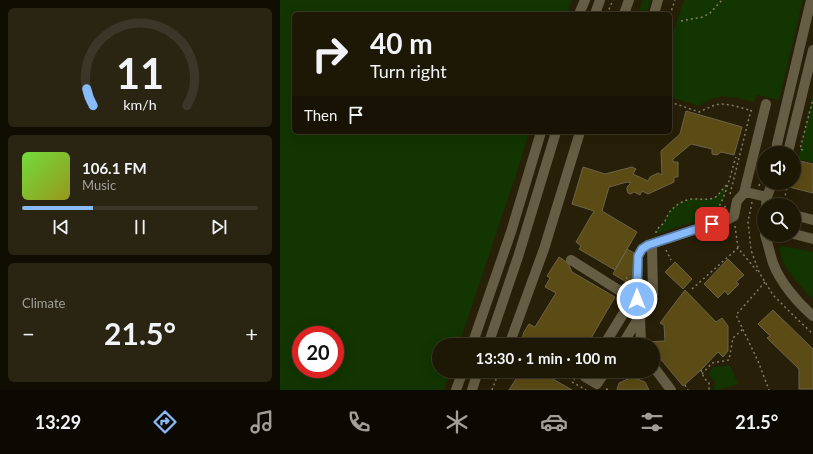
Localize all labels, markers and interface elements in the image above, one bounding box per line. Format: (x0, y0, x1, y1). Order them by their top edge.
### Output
text: 40 m (370, 26, 433, 60)
icon: right (304, 28, 356, 80)
text: 11 (116, 47, 164, 97)
text: Turn right (370, 60, 447, 82)
text: km/h (123, 95, 157, 112)
icon: arrive (345, 104, 367, 126)
text: Then (304, 106, 337, 124)
map controls (757, 146, 801, 242)
button: sound (757, 146, 801, 190)
text: 106.1 FM (82, 159, 147, 177)
text: Music (82, 177, 116, 193)
button: search (757, 198, 801, 242)
pin (695, 207, 729, 241)
icon: arrive (701, 213, 723, 235)
icon: previous (50, 216, 72, 238)
icon: pause (129, 216, 151, 238)
icon: next (208, 216, 230, 238)
position arrow (616, 278, 658, 320)
text: Climate (22, 295, 65, 311)
text: 21.5° (104, 315, 176, 351)
text: − (22, 320, 35, 347)
text: + (245, 320, 258, 347)
speed limit sign: 20 (292, 326, 344, 378)
text: 13:30 · 1 min · 100 m (476, 349, 616, 367)
icon: directions (151, 408, 179, 436)
icon: music (248, 408, 276, 436)
icon: phone (345, 408, 373, 436)
icon: climate (443, 408, 471, 436)
icon: car (540, 408, 568, 436)
icon: filters (638, 408, 666, 436)
text: 13:29 (35, 411, 81, 433)
text: 21.5° (735, 411, 778, 433)

